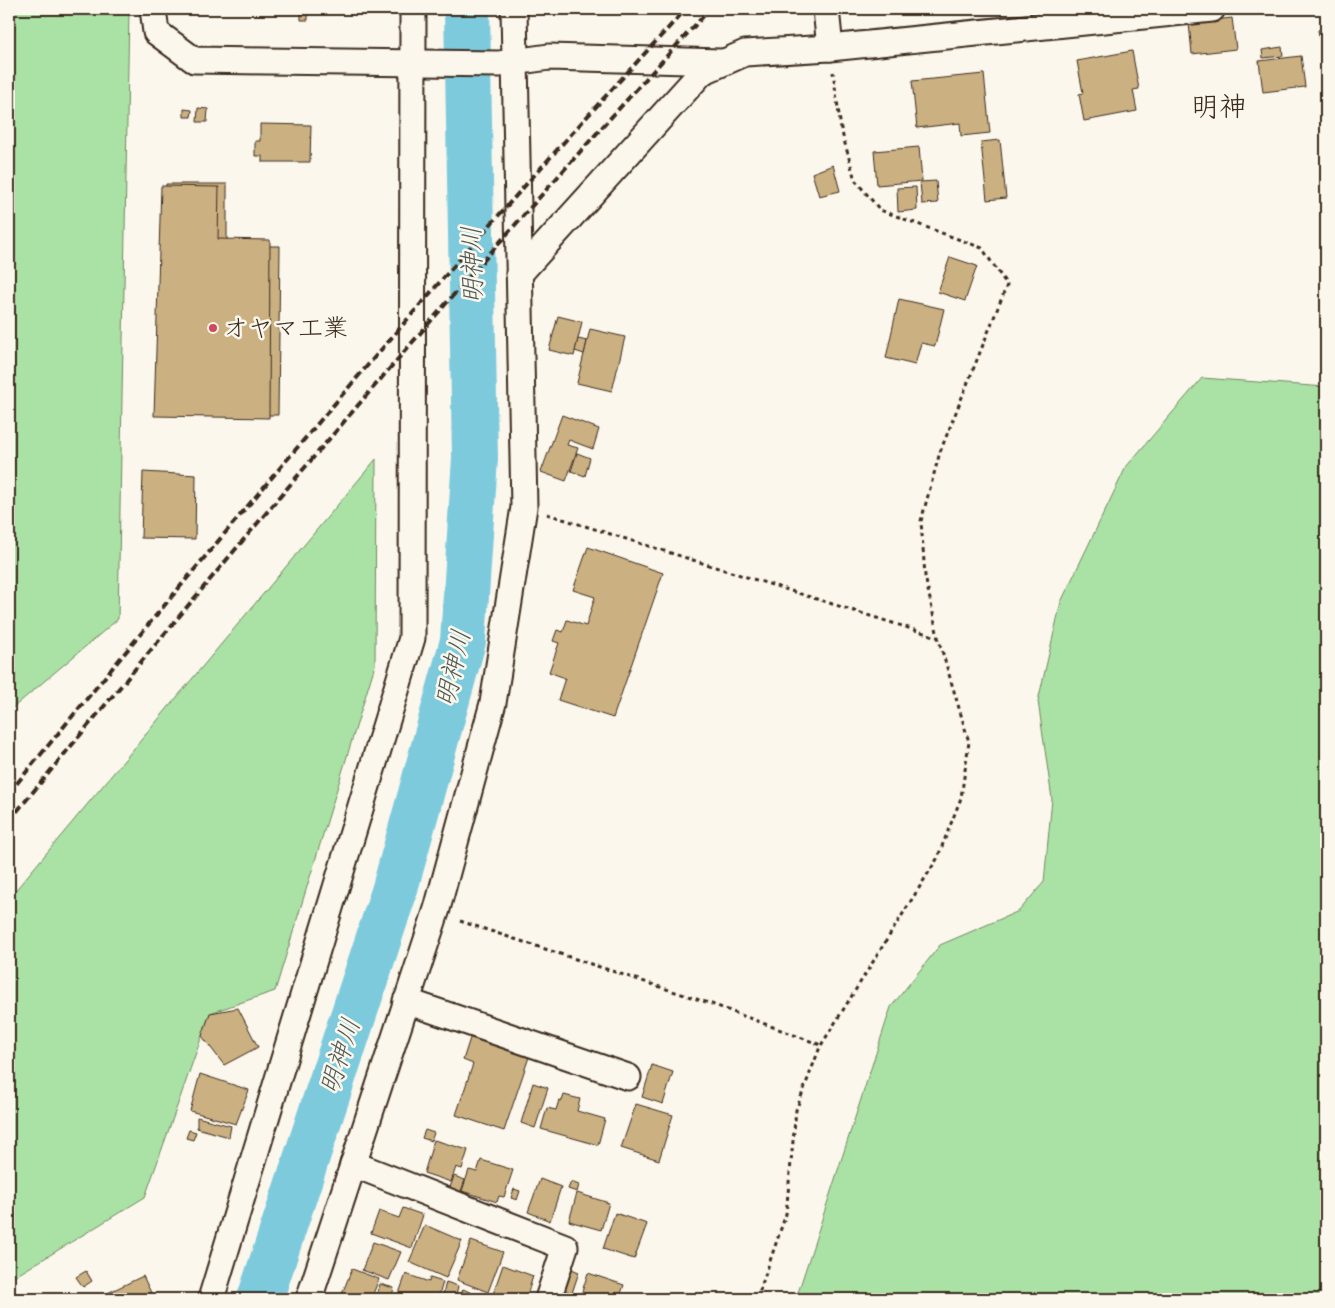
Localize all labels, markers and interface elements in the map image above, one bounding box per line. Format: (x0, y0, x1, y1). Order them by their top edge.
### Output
district label: 明神 (1191, 89, 1247, 124)
water label: 明神川 (455, 226, 489, 304)
place label: オヤマ工業 (223, 312, 348, 344)
marker: オヤマ工業 (207, 322, 219, 334)
water label: 明神川 (428, 626, 478, 710)
water label: 明神川 (312, 1014, 368, 1098)

